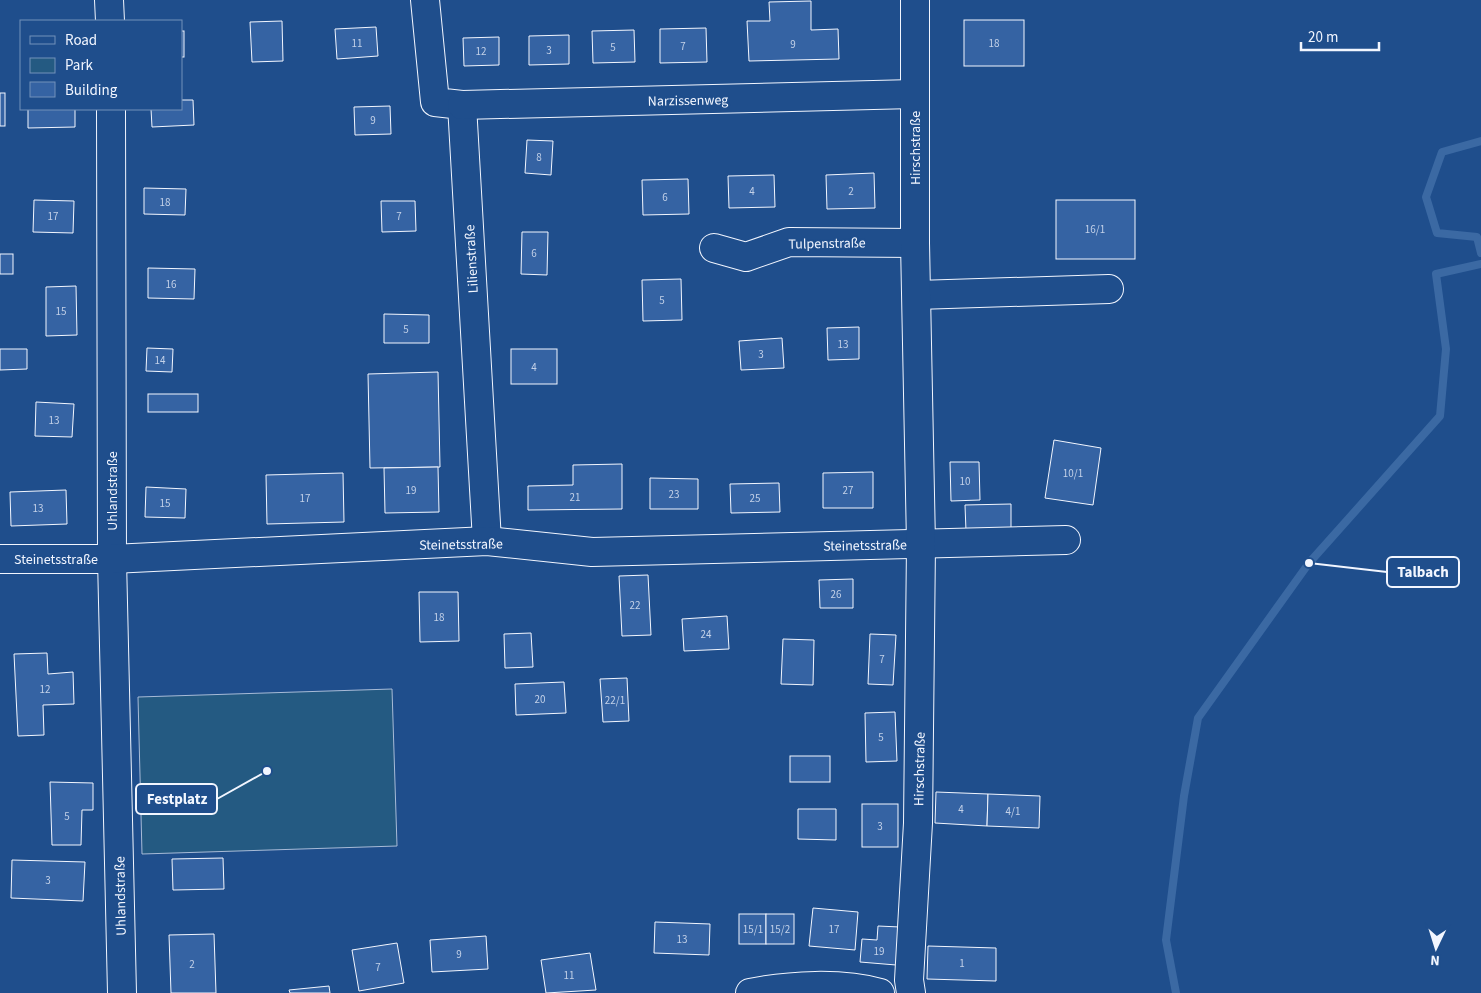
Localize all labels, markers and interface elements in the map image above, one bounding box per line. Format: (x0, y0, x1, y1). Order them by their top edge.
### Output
legend (20, 20, 182, 110)
scale bar (1301, 20, 1378, 52)
text: 20 m (1308, 27, 1338, 48)
text: Road (65, 30, 97, 51)
house number: 11 (352, 36, 362, 51)
house number: 18 (989, 36, 1000, 51)
house number: 9 (790, 37, 796, 52)
house number: 7 (680, 39, 686, 54)
house number: 5 (610, 40, 616, 55)
house number: 3 (546, 43, 552, 58)
house number: 12 (476, 44, 486, 59)
text: Park (65, 55, 94, 76)
text: Building (65, 80, 118, 101)
street label: Narzissenweg (648, 90, 728, 112)
street label: Hirschstraße (906, 111, 926, 185)
house number: 9 (370, 113, 376, 128)
house number: 8 (536, 150, 542, 165)
house number: 4 (749, 184, 755, 199)
house number: 2 (848, 184, 854, 199)
house number: 6 (662, 190, 668, 205)
house number: 18 (160, 195, 171, 210)
house number: 17 (48, 209, 58, 224)
house number: 7 (396, 209, 402, 224)
house number: 16/1 (1085, 222, 1105, 237)
street label: Lilienstraße (460, 224, 484, 294)
street label: Tulpenstraße (788, 233, 866, 255)
house number: 6 (531, 246, 537, 261)
house number: 16 (166, 277, 177, 292)
house number: 5 (659, 293, 665, 308)
house number: 15 (56, 304, 66, 319)
house number: 5 (403, 322, 409, 337)
house number: 13 (838, 337, 848, 352)
house number: 3 (758, 347, 764, 362)
house number: 14 (155, 353, 166, 368)
house number: 4 (531, 360, 537, 375)
house number: 13 (49, 413, 59, 428)
street label: Uhlandstraße (103, 451, 123, 531)
house number: 10/1 (1063, 466, 1083, 481)
house number: 10 (960, 474, 970, 489)
house number: 19 (406, 483, 416, 498)
house number: 27 (843, 483, 853, 498)
house number: 23 (669, 487, 679, 502)
house number: 21 (570, 490, 580, 505)
house number: 17 (300, 491, 310, 506)
house number: 25 (750, 491, 760, 506)
house number: 15 (160, 496, 170, 511)
house number: 13 (33, 501, 43, 516)
street label: Steinetsstraße (419, 534, 503, 556)
street label: Steinetsstraße (823, 535, 907, 557)
street label: Steinetsstraße (14, 550, 98, 570)
callout: Talbach (1387, 557, 1459, 587)
text: Talbach (1397, 562, 1449, 583)
house number: 26 (831, 587, 842, 602)
house number: 22 (630, 598, 640, 613)
house number: 18 (434, 610, 445, 625)
house number: 24 (701, 627, 712, 642)
house number: 7 (879, 652, 885, 667)
house number: 12 (40, 682, 50, 697)
house number: 20 (535, 692, 545, 707)
house number: 22/1 (605, 693, 625, 708)
house number: 5 (878, 730, 884, 745)
street label: Hirschstraße (909, 732, 931, 806)
callout: Festplatz (136, 784, 217, 814)
text: Festplatz (147, 789, 207, 810)
house number: 4 (958, 802, 964, 817)
house number: 4/1 (1006, 804, 1020, 819)
house number: 5 (64, 809, 70, 824)
house number: 3 (877, 819, 883, 834)
street label: Uhlandstraße (110, 856, 132, 936)
house number: 3 (45, 873, 51, 888)
house number: 15/1 (743, 922, 763, 937)
house number: 15/2 (770, 922, 790, 937)
house number: 17 (829, 922, 839, 937)
north arrow (1411, 923, 1461, 973)
house number: 13 (677, 932, 687, 947)
house number: 19 (874, 944, 884, 959)
house number: 9 (456, 947, 462, 962)
text: N (1430, 950, 1441, 970)
house number: 1 (959, 956, 965, 971)
house number: 2 (189, 957, 195, 972)
house number: 7 (375, 960, 381, 975)
house number: 11 (564, 968, 574, 983)

